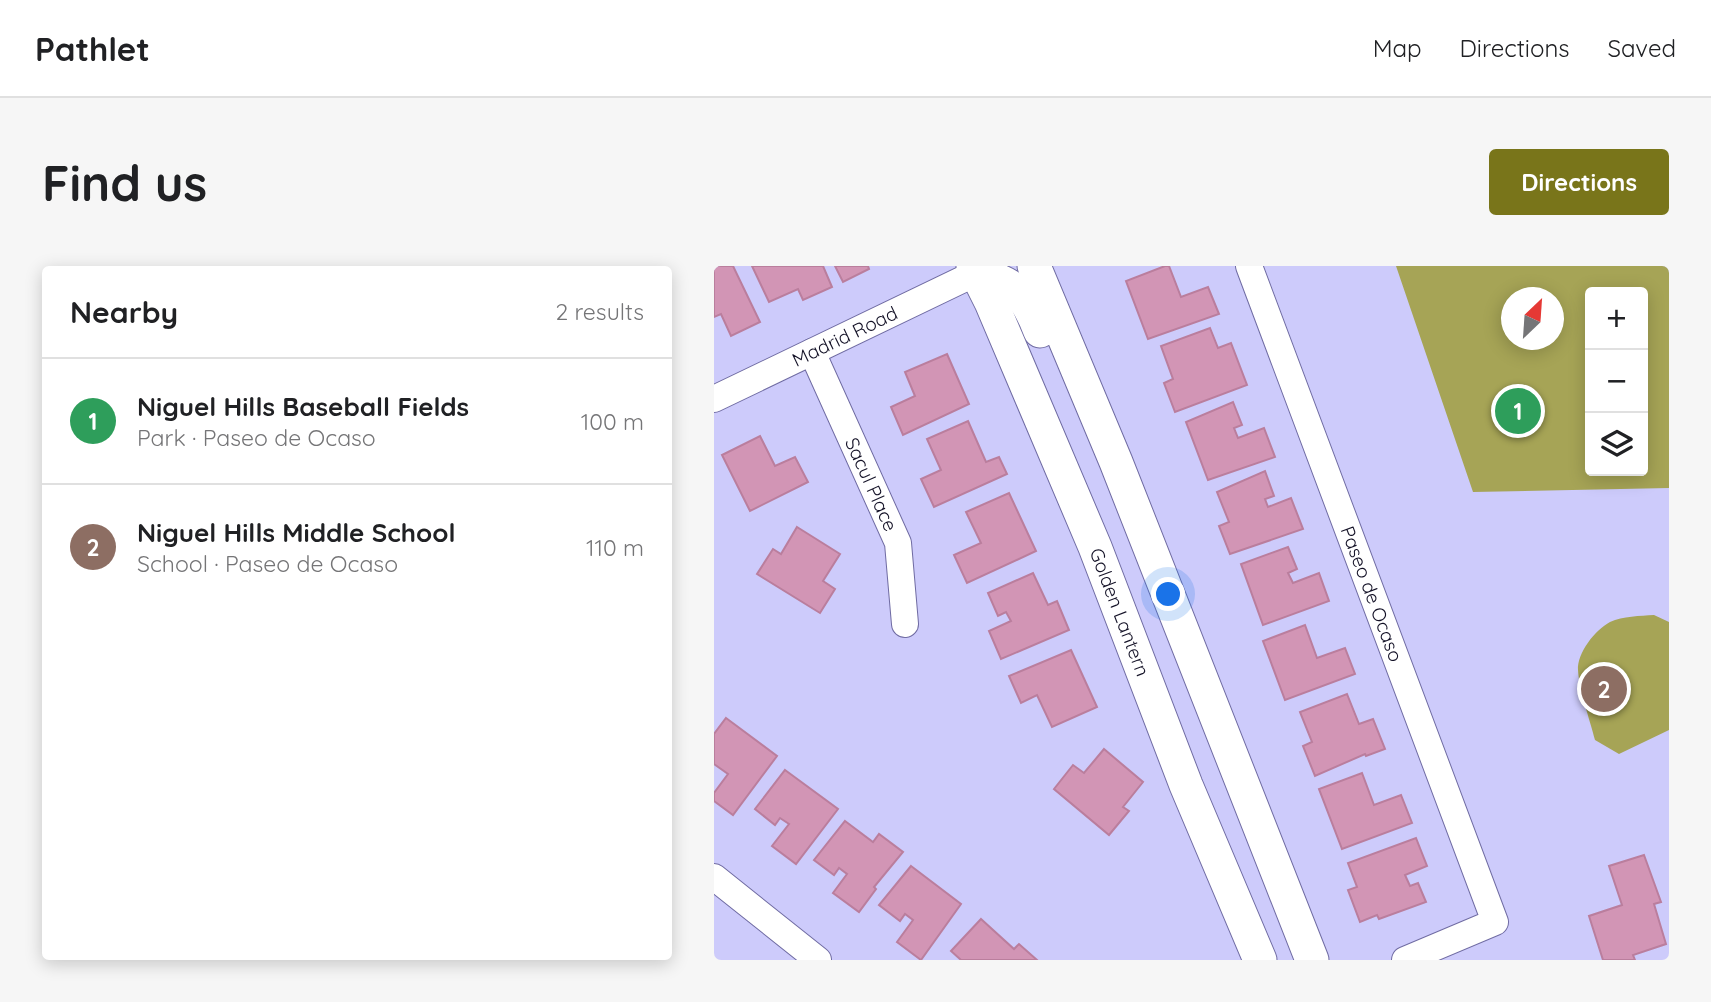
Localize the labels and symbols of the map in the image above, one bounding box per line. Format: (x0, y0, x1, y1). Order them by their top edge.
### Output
north arrow (1501, 287, 1564, 350)
street label: Madrid Road (788, 301, 901, 372)
pin: 1 (1495, 385, 1541, 437)
street label: Sacul Place (840, 434, 903, 535)
street label: Paseo de Ocaso (1336, 523, 1408, 665)
street label: Golden Lantern (1084, 544, 1155, 680)
your location (1151, 577, 1185, 611)
pin: 2 (1581, 663, 1627, 715)

